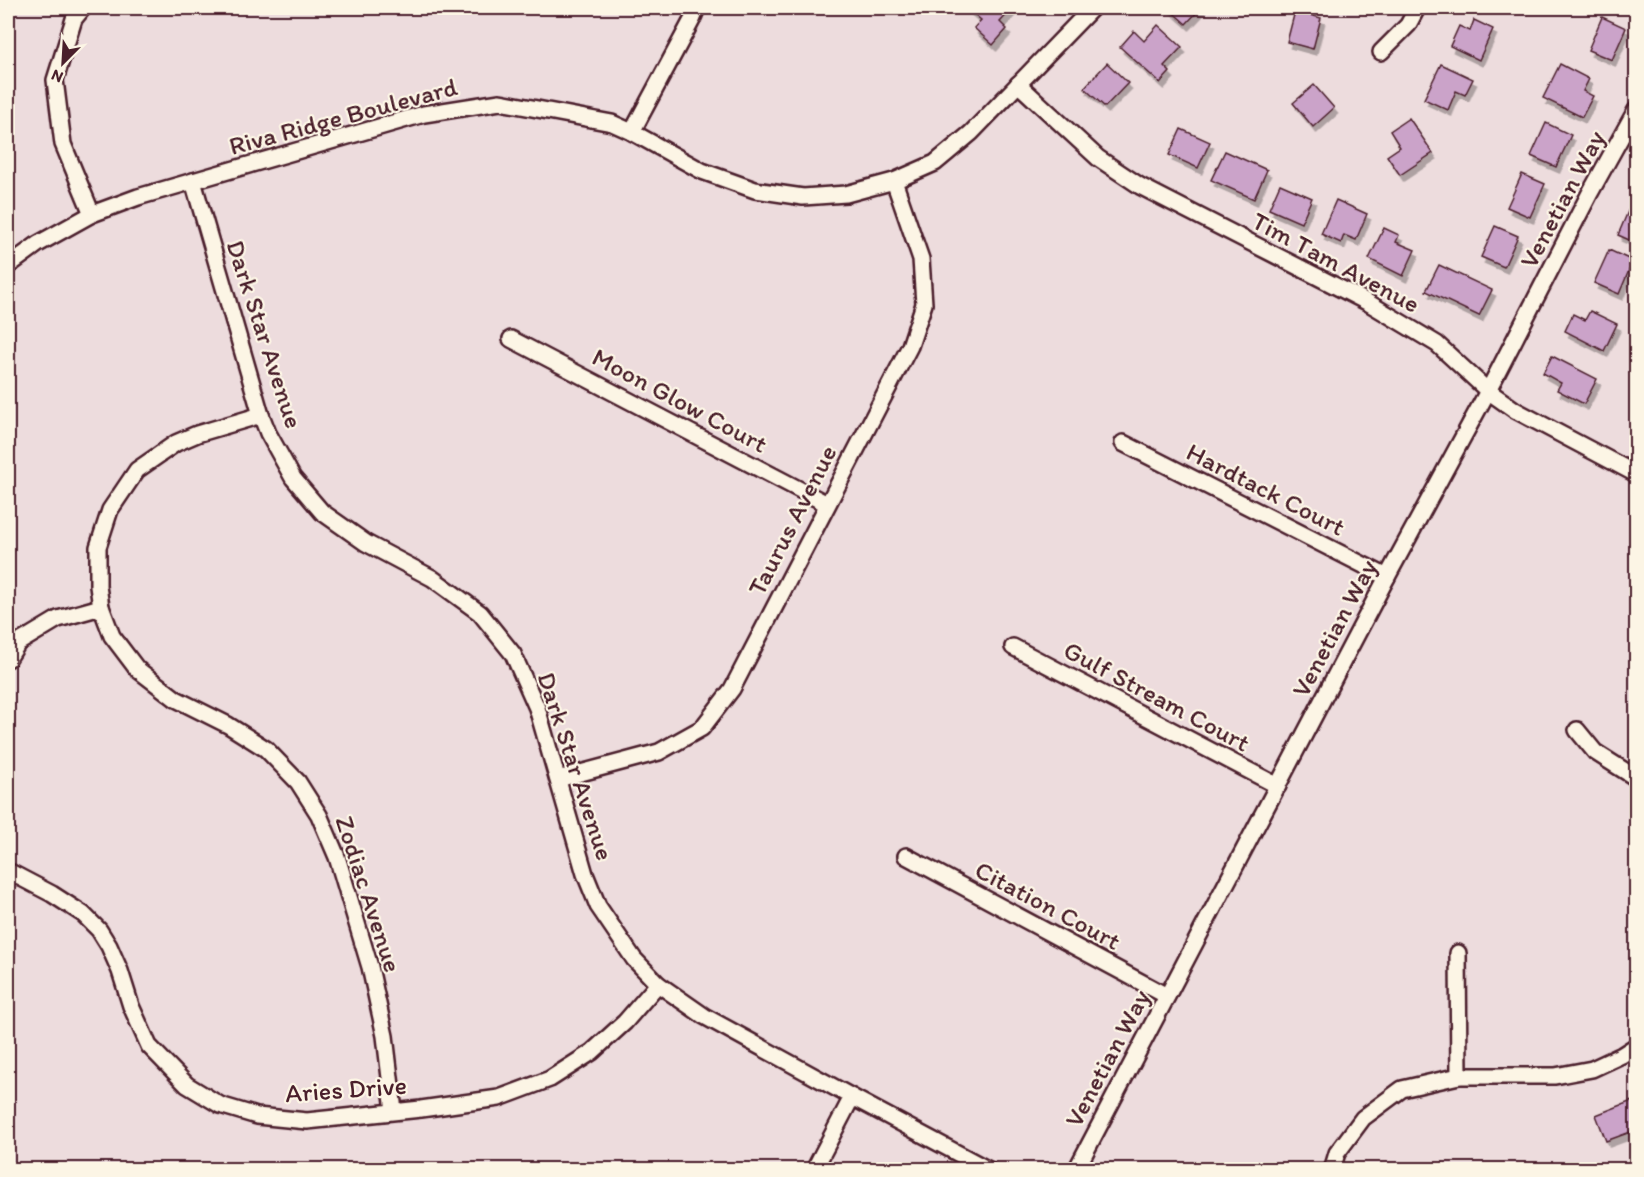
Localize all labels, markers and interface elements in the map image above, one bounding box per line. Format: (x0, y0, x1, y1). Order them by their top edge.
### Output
north arrow (33, 33, 93, 93)
text: N (48, 65, 66, 87)
street label: Riva Ridge Boulevard (225, 70, 461, 162)
street label: Venetian Way (1512, 125, 1612, 273)
street label: Tim Tam Avenue (1246, 204, 1426, 320)
street label: Dark Star Avenue (219, 236, 311, 432)
street label: Moon Glow Court (587, 340, 773, 460)
street label: Hardtack Court (1181, 435, 1351, 543)
street label: Taurus Avenue (740, 439, 844, 601)
street label: Venetian Way (1284, 554, 1384, 702)
street label: Gulf Stream Court (1058, 633, 1256, 759)
street label: Dark Star Avenue (530, 668, 622, 864)
street label: Zodiac Avenue (329, 812, 409, 976)
street label: Citation Court (970, 853, 1127, 957)
street label: Venetian Way (1057, 984, 1157, 1132)
street label: Aries Drive (284, 1069, 408, 1109)

